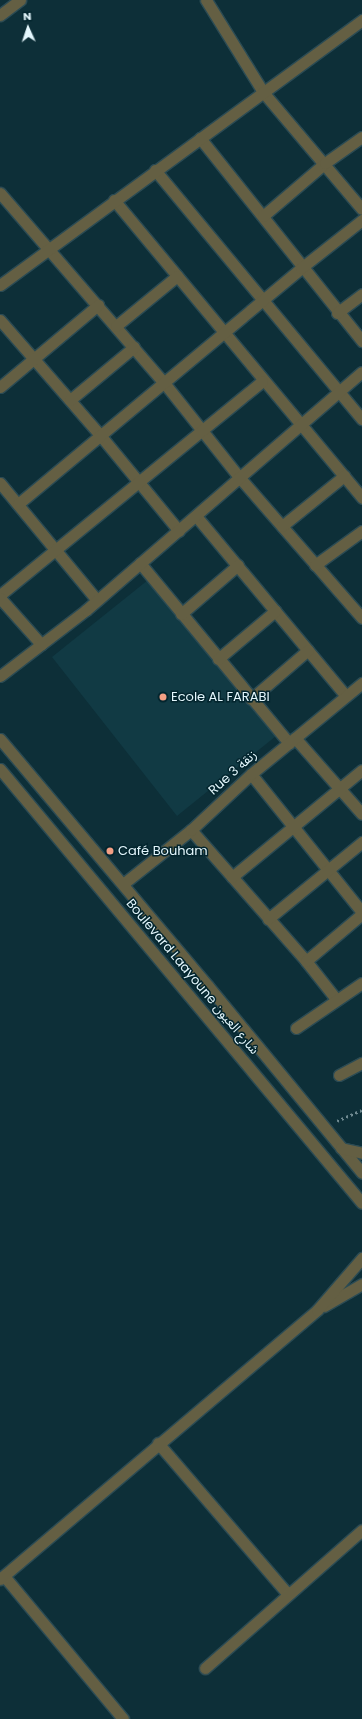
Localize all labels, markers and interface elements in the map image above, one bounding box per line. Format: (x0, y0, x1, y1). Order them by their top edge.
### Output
north arrow (8, 8, 48, 48)
text: N (23, 8, 32, 24)
place label: Ecole AL FARABI (171, 689, 270, 705)
marker: Ecole AL FARABI (158, 692, 168, 702)
street label: Rue 3 زنقة (206, 747, 260, 799)
place label: Café Bouham (118, 843, 208, 859)
marker: Café Bouham (105, 846, 115, 856)
street label: Boulevard Laayoune شارع العيون (122, 896, 262, 1058)

